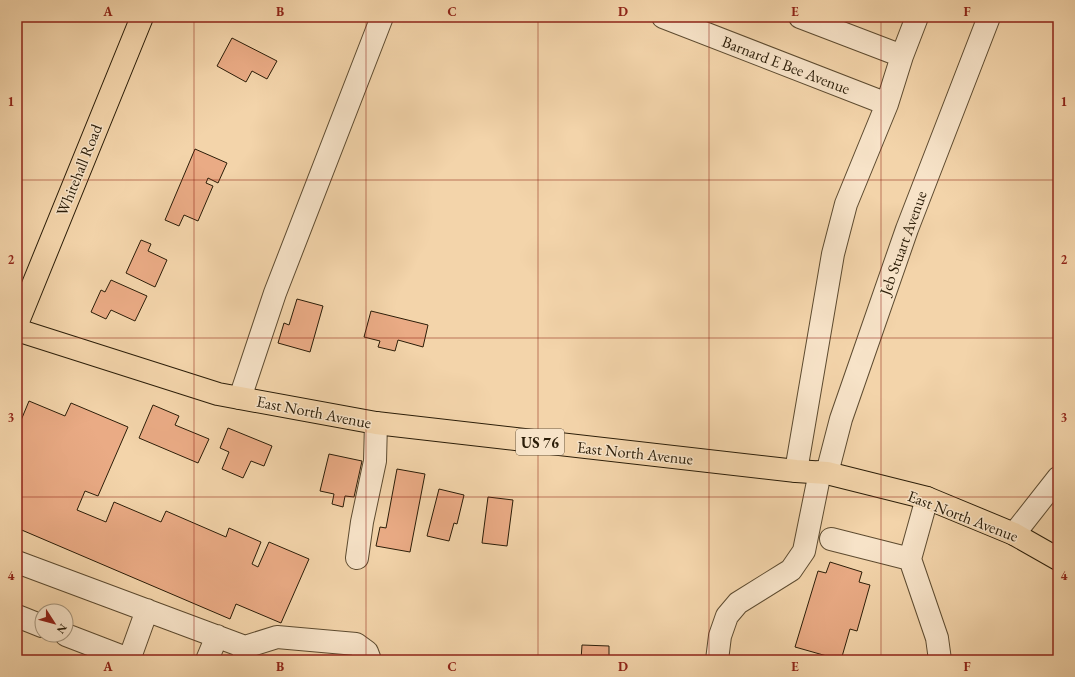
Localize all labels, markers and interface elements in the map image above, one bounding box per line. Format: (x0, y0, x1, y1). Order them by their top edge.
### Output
text: A (102, 3, 113, 20)
text: B (276, 3, 284, 20)
text: C (447, 3, 457, 20)
text: D (618, 3, 628, 20)
text: E (791, 3, 799, 20)
text: F (963, 3, 971, 20)
street label: Barnard E Bee Avenue (719, 31, 853, 99)
text: 1 (8, 93, 15, 110)
text: 1 (1061, 93, 1068, 110)
street label: Whitehall Road (51, 120, 107, 219)
street label: Jeb Stuart Avenue (874, 188, 932, 300)
text: 2 (8, 251, 15, 268)
text: 2 (1061, 251, 1068, 268)
street label: East North Avenue (255, 391, 373, 433)
text: 3 (8, 409, 15, 426)
text: 3 (1061, 409, 1068, 426)
road number: US 76 (516, 429, 564, 455)
street label: East North Avenue (576, 436, 694, 470)
street label: East North Avenue (905, 485, 1021, 547)
text: 4 (8, 567, 15, 584)
text: 4 (1061, 567, 1068, 584)
north arrow (34, 603, 74, 643)
text: N (54, 621, 70, 637)
text: A (102, 658, 113, 675)
text: B (276, 658, 284, 675)
text: C (447, 658, 457, 675)
text: D (618, 658, 628, 675)
text: E (791, 658, 799, 675)
text: F (963, 658, 971, 675)

